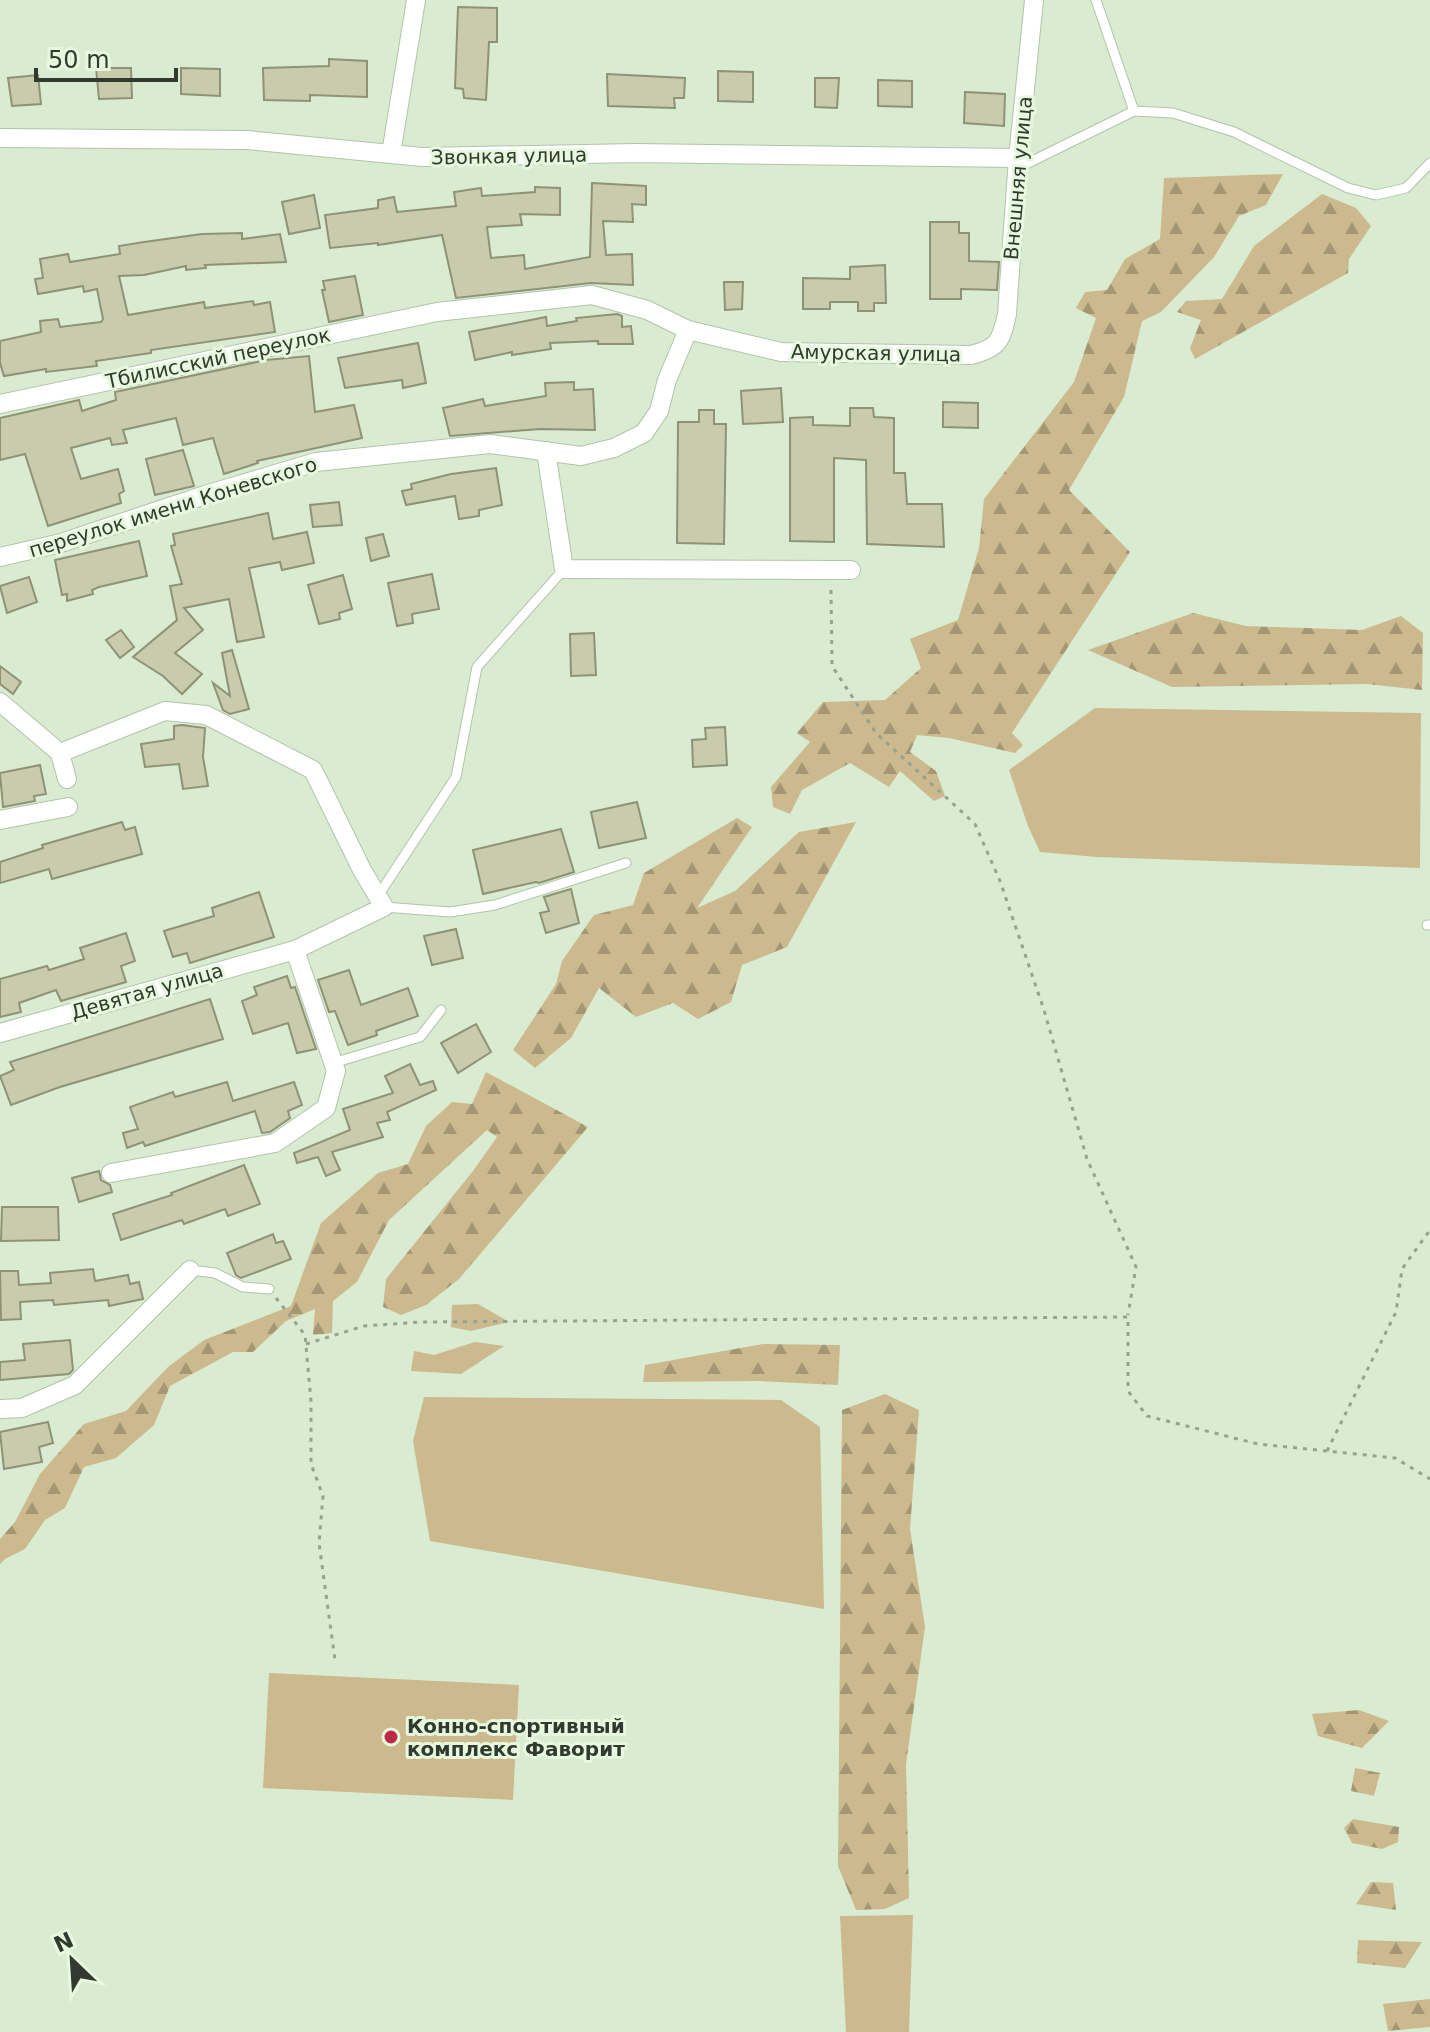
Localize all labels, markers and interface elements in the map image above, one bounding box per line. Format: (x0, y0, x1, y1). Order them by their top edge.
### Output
scale bar (36, 32, 176, 82)
text: 50 m (48, 46, 110, 74)
street label: Внешняя улица (999, 95, 1037, 261)
street label: Звонкая улица (431, 143, 587, 169)
street label: Тбилисский переулок (102, 322, 333, 394)
street label: Амурская улица (791, 340, 961, 366)
street label: переулок имени Коневского (26, 452, 320, 562)
street label: Девятая улица (68, 958, 226, 1024)
place label: Конно-спортивный комплекс Фаворит (407, 1714, 625, 1761)
marker: Конно-спортивный комплекс Фаворит (382, 1728, 400, 1746)
north arrow (32, 1920, 112, 2000)
text: N (50, 1927, 77, 1958)

